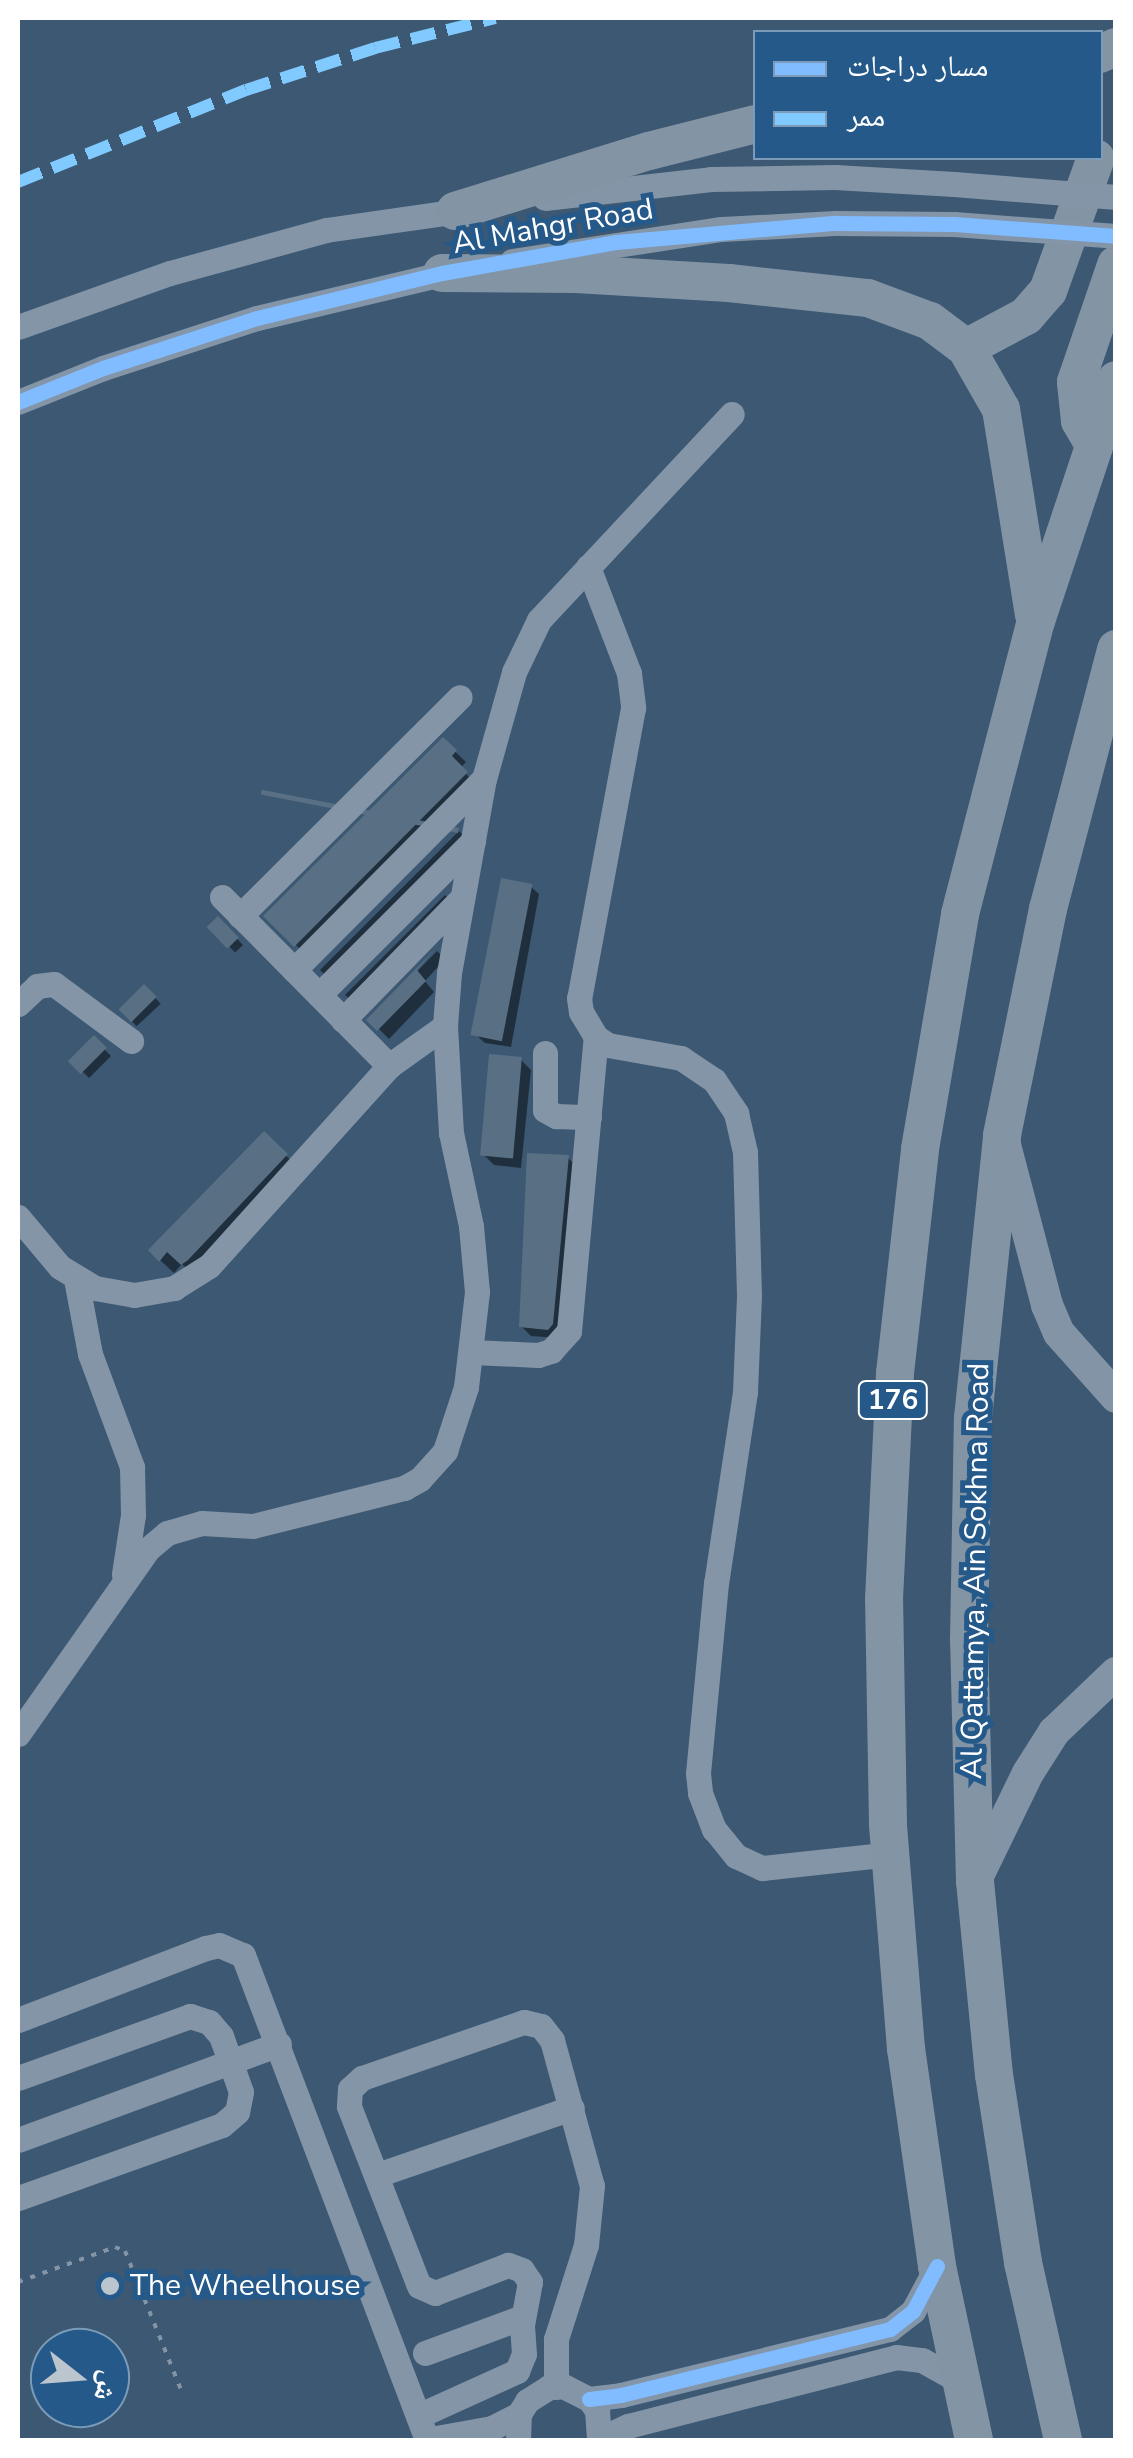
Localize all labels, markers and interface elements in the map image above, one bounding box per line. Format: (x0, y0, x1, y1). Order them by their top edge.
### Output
legend (753, 30, 1103, 160)
text: مسار دراجات (847, 46, 988, 87)
text: ممر (847, 96, 885, 137)
street label: Al Mahgr Road (450, 192, 656, 262)
street label: Al Qattamya, Ain Sokhna Road (954, 1363, 998, 1779)
road number: 176 (856, 1377, 930, 1423)
place label: The Wheelhouse (130, 2268, 361, 2304)
marker: The Wheelhouse (99, 2275, 121, 2297)
north arrow (30, 2328, 130, 2428)
text: ش (84, 2366, 129, 2406)

